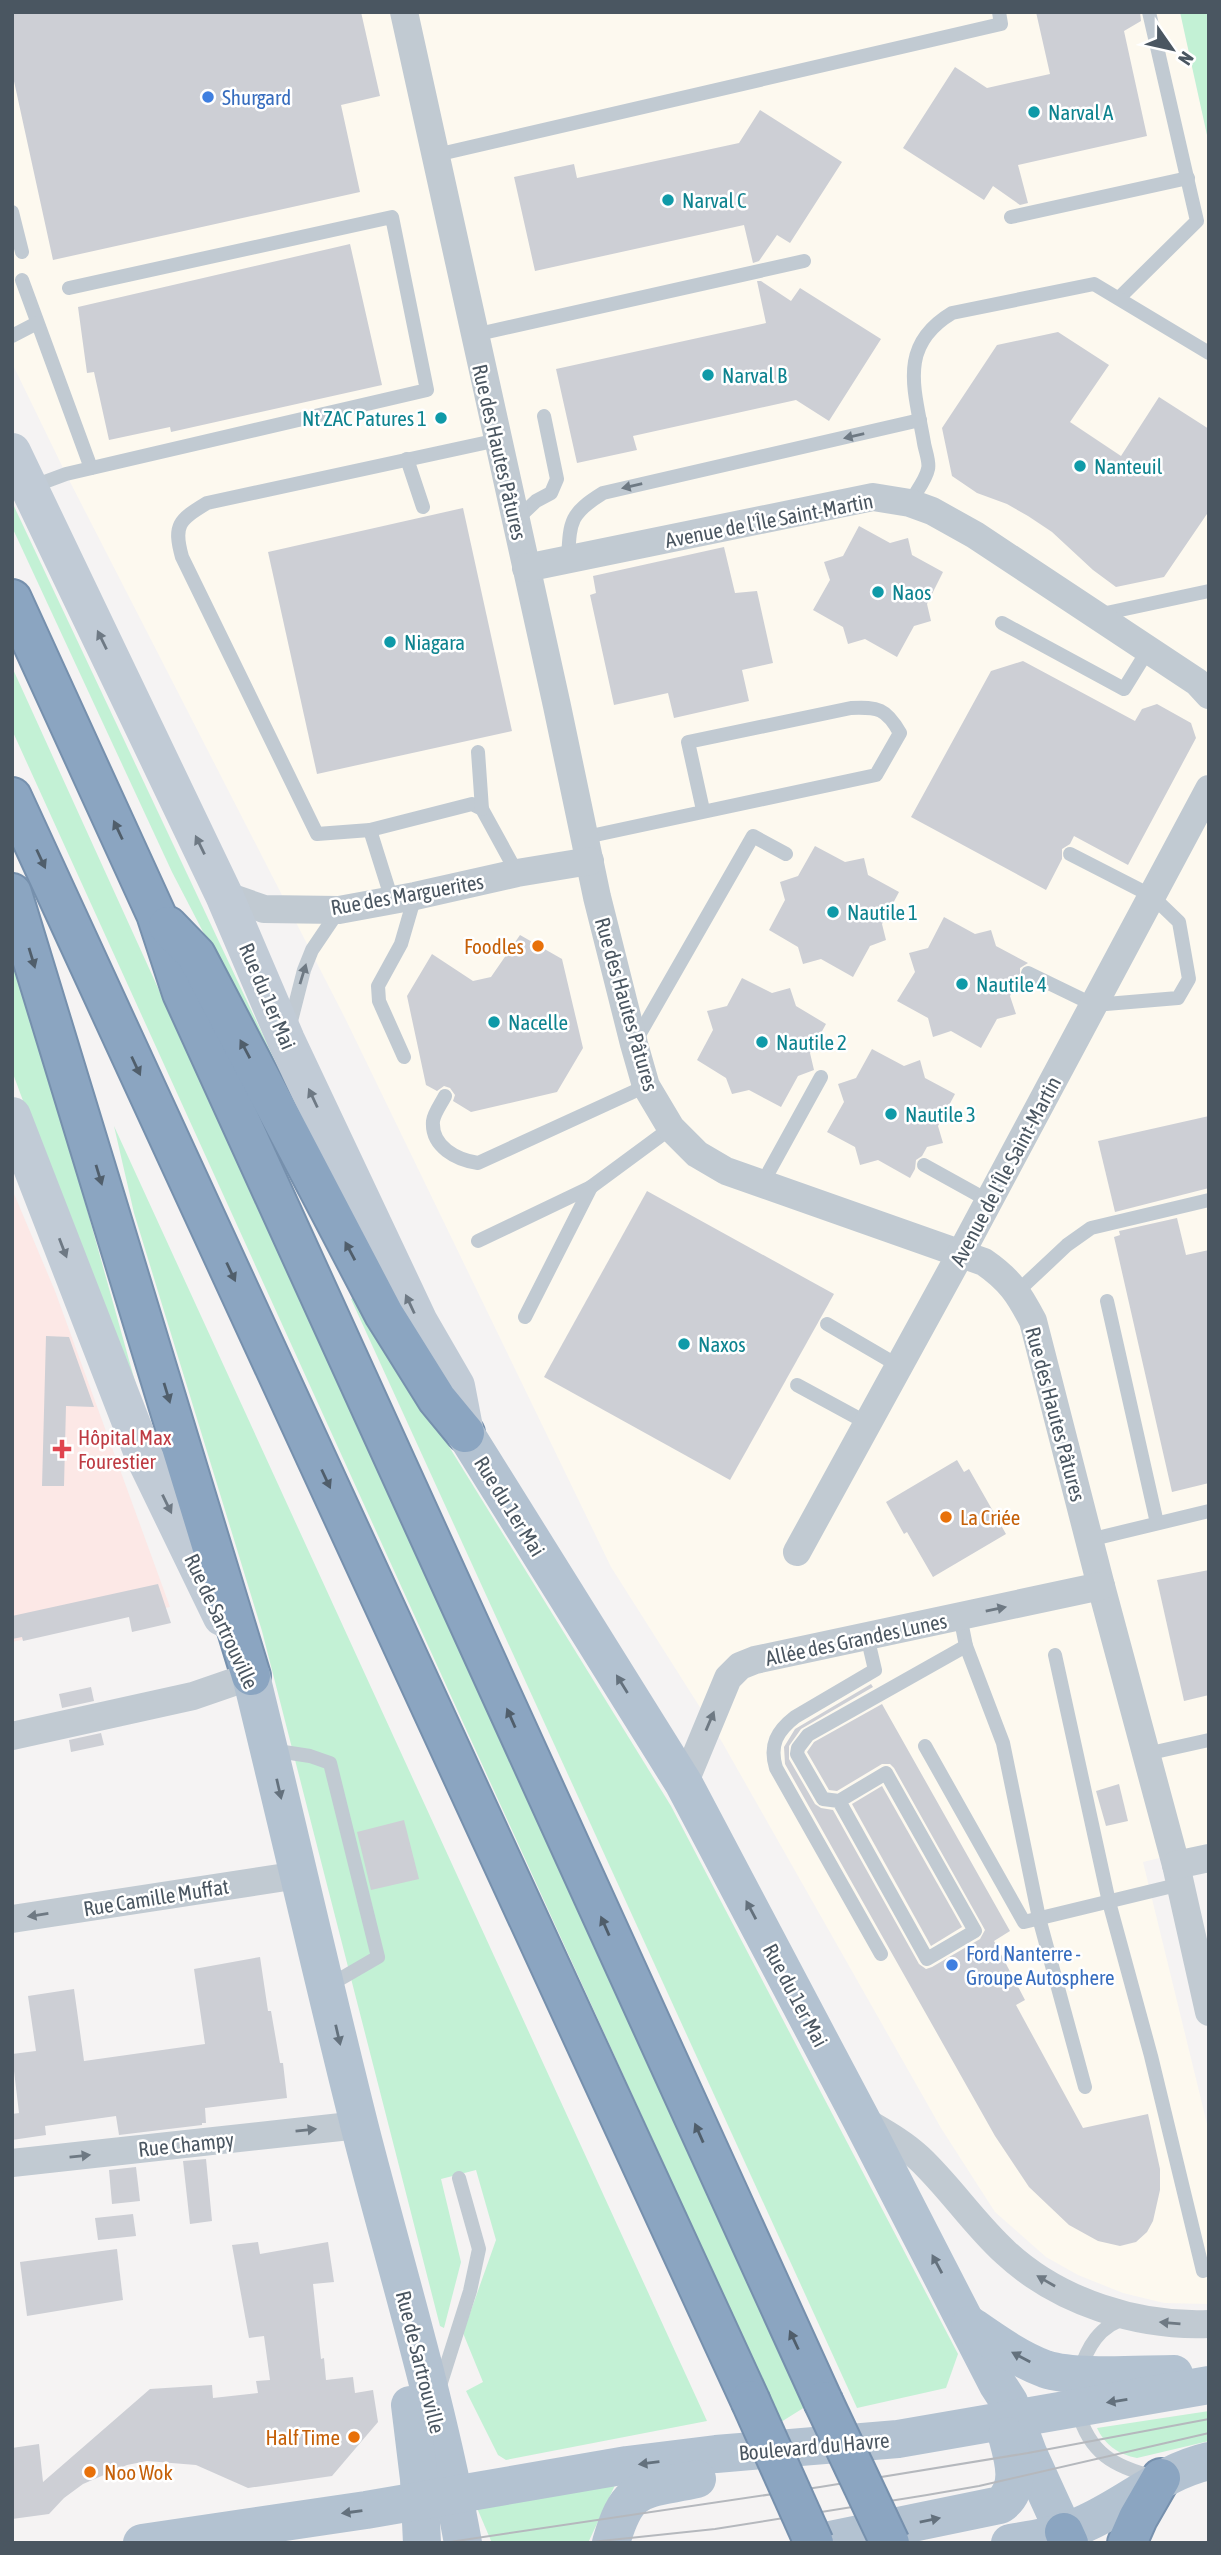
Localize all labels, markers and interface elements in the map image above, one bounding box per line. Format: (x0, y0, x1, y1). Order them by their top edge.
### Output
north arrow (1137, 14, 1207, 84)
text: N (1174, 48, 1198, 69)
place label: Shurgard (222, 85, 291, 109)
marker: Shurgard (200, 89, 216, 105)
place label: Narval A (1048, 100, 1114, 124)
marker: Narval A (1026, 104, 1042, 120)
place label: Narval C (682, 188, 747, 212)
marker: Narval C (660, 192, 676, 208)
street label: Rue des Hautes Pâtures (468, 362, 532, 542)
place label: Narval B (722, 363, 787, 387)
marker: Narval B (700, 367, 716, 383)
place label: Nt ZAC Patures 1 (302, 406, 427, 430)
marker: Nt ZAC Patures 1 (433, 410, 449, 426)
one-way arrow (843, 430, 865, 441)
place label: Nanteuil (1094, 454, 1163, 478)
marker: Nanteuil (1072, 458, 1088, 474)
one-way arrow (621, 481, 643, 492)
street label: Avenue de l'Île Saint-Martin (663, 488, 875, 552)
place label: Naos (892, 580, 931, 604)
marker: Naos (870, 584, 886, 600)
one-way arrow (96, 630, 108, 650)
place label: Niagara (404, 630, 465, 654)
marker: Niagara (382, 634, 398, 650)
one-way arrow (112, 820, 124, 840)
one-way arrow (195, 835, 206, 855)
one-way arrow (35, 849, 47, 869)
street label: Rue des Marguerites (329, 869, 485, 919)
place label: Nautile 1 (847, 900, 918, 924)
marker: Nautile 1 (825, 904, 841, 920)
street label: Rue des Hautes Pâtures (591, 914, 663, 1094)
place label: Foodles (464, 934, 524, 958)
marker: Foodles (530, 938, 546, 954)
street label: Rue du 1er Mai (235, 939, 301, 1053)
one-way arrow (27, 948, 38, 969)
one-way arrow (299, 964, 309, 985)
place label: Nautile 4 (976, 972, 1047, 996)
marker: Nautile 4 (954, 976, 970, 992)
place label: Nacelle (508, 1010, 568, 1034)
marker: Nacelle (486, 1014, 502, 1030)
place label: Nautile 2 (776, 1030, 847, 1054)
marker: Nautile 2 (754, 1034, 770, 1050)
one-way arrow (239, 1039, 250, 1059)
one-way arrow (130, 1056, 142, 1076)
street label: Avenue de l'Île Saint-Martin (945, 1072, 1065, 1270)
one-way arrow (307, 1088, 319, 1108)
place label: Nautile 3 (905, 1102, 976, 1126)
marker: Nautile 3 (883, 1106, 899, 1122)
one-way arrow (95, 1165, 105, 1186)
one-way arrow (58, 1238, 69, 1259)
one-way arrow (344, 1241, 356, 1261)
one-way arrow (226, 1262, 237, 1283)
one-way arrow (404, 1294, 416, 1314)
street label: Rue des Hautes Pâtures (1021, 1324, 1091, 1504)
place label: Naxos (698, 1332, 746, 1356)
marker: Naxos (676, 1336, 692, 1352)
one-way arrow (162, 1382, 172, 1403)
place label: Hôpital Max Fourestier (78, 1425, 172, 1473)
marker: Hôpital Max Fourestier (52, 1439, 72, 1459)
street label: Rue du 1er Mai (470, 1452, 550, 1560)
one-way arrow (320, 1469, 332, 1489)
one-way arrow (161, 1494, 173, 1514)
place label: La Criée (960, 1505, 1020, 1529)
marker: La Criée (938, 1509, 954, 1525)
street label: Rue de Sartrouville (180, 1550, 264, 1692)
one-way arrow (985, 1603, 1007, 1614)
street label: Allée des Grandes Lunes (763, 1608, 949, 1670)
one-way arrow (616, 1675, 629, 1694)
one-way arrow (505, 1708, 516, 1729)
one-way arrow (705, 1710, 716, 1731)
one-way arrow (274, 1779, 285, 1801)
street label: Rue Camille Muffat (82, 1874, 230, 1920)
one-way arrow (745, 1901, 757, 1920)
one-way arrow (27, 1910, 49, 1921)
one-way arrow (599, 1915, 610, 1936)
street label: Rue du 1er Mai (759, 1939, 833, 2051)
place label: Ford Nanterre - Groupe Autosphere (966, 1941, 1115, 1989)
marker: Ford Nanterre - Groupe Autosphere (944, 1957, 960, 1973)
one-way arrow (332, 2024, 343, 2046)
one-way arrow (694, 2122, 705, 2143)
one-way arrow (295, 2125, 317, 2136)
street label: Rue Champy (137, 2127, 235, 2161)
one-way arrow (69, 2150, 91, 2161)
one-way arrow (931, 2253, 943, 2273)
one-way arrow (1036, 2275, 1056, 2287)
street label: Rue de Sartrouville (392, 2288, 450, 2436)
one-way arrow (1159, 2317, 1181, 2328)
one-way arrow (788, 2329, 799, 2350)
one-way arrow (1011, 2352, 1031, 2363)
one-way arrow (1106, 2396, 1128, 2407)
place label: Half Time (266, 2425, 340, 2449)
street label: Boulevard du Havre (738, 2427, 890, 2465)
marker: Half Time (346, 2429, 362, 2445)
one-way arrow (638, 2457, 660, 2468)
place label: Noo Wok (104, 2460, 173, 2484)
marker: Noo Wok (82, 2464, 98, 2480)
one-way arrow (340, 2507, 362, 2518)
one-way arrow (919, 2515, 941, 2526)

